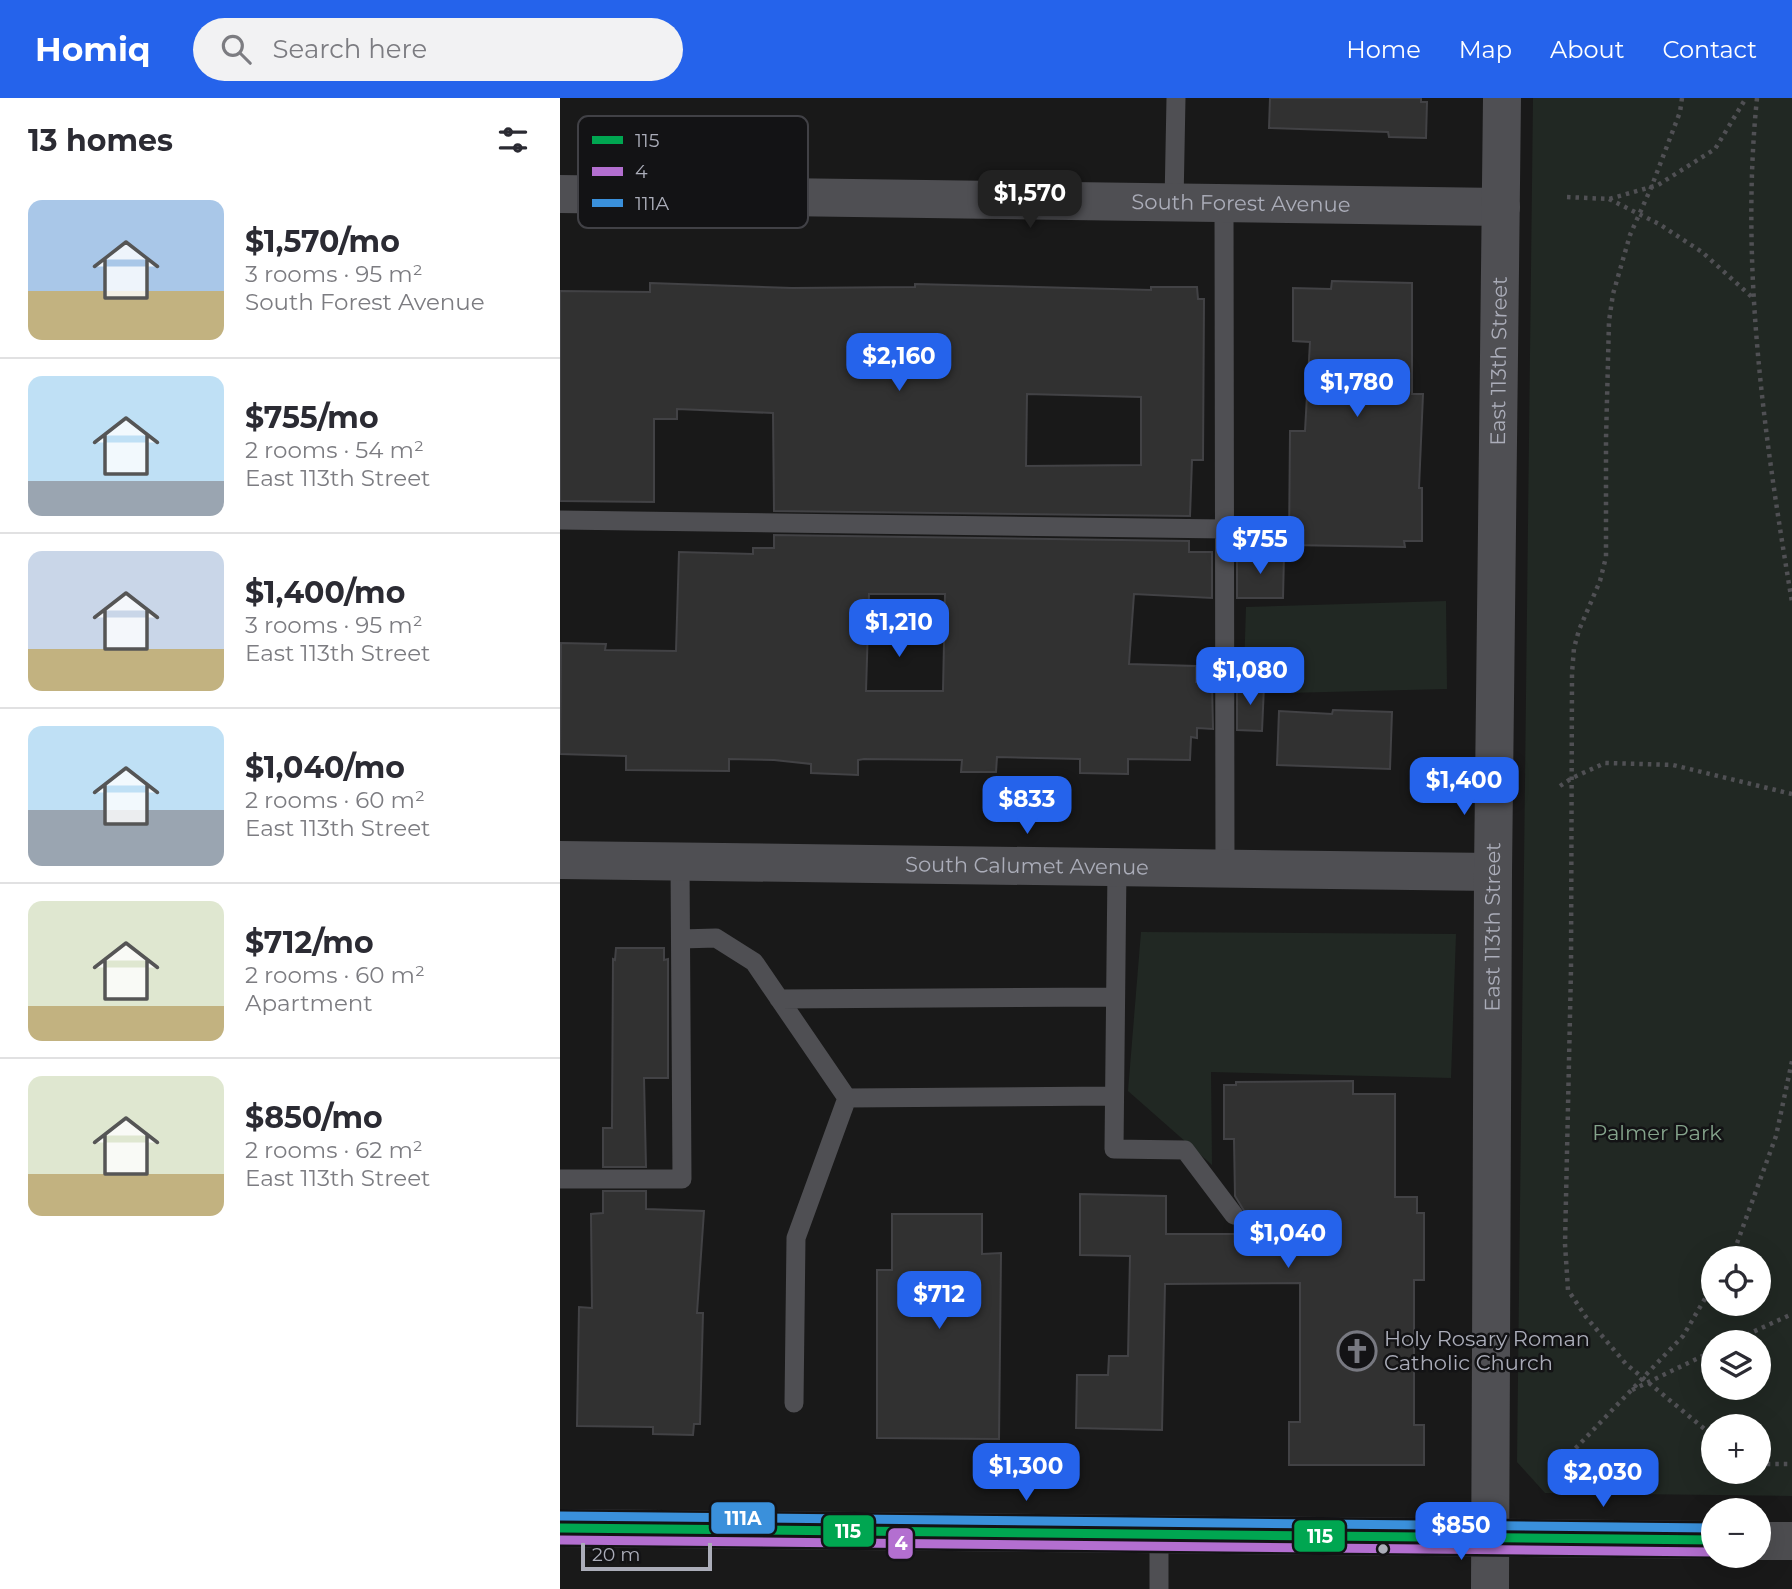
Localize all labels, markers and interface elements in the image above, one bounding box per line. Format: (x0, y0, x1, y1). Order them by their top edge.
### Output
search box (193, 18, 683, 81)
text: Homiq (35, 29, 151, 69)
icon: search (217, 30, 255, 68)
text: Search here (273, 33, 427, 65)
text: Home (1346, 35, 1421, 64)
text: Map (1459, 35, 1512, 64)
text: About (1550, 35, 1624, 64)
text: Contact (1662, 35, 1757, 64)
legend (578, 116, 808, 228)
icon: filters (494, 121, 532, 159)
text: 13 homes (28, 122, 173, 159)
text: 115 (635, 129, 660, 152)
text: 4 (635, 160, 648, 183)
pin: $1,570 (973, 170, 1087, 230)
text: $1,570 (994, 179, 1066, 207)
street label: South Forest Avenue (1131, 189, 1351, 217)
text: 111A (635, 192, 670, 215)
text: $1,570/mo (245, 223, 400, 260)
icon: home (84, 228, 168, 312)
text: 3 rooms · 95 m² (245, 260, 423, 288)
street label: East 113th Street (1485, 276, 1512, 446)
text: South Forest Avenue (245, 288, 485, 316)
pin: $2,160 (842, 334, 956, 393)
text: $2,160 (862, 342, 936, 370)
pin: $1,780 (1300, 360, 1414, 419)
text: $1,780 (1320, 368, 1394, 396)
text: $755/mo (245, 399, 379, 436)
icon: home (84, 404, 168, 488)
text: 2 rooms · 54 m² (245, 436, 424, 464)
text: East 113th Street (245, 464, 430, 492)
pin: $755 (1219, 517, 1301, 576)
text: $755 (1232, 525, 1288, 553)
text: $1,400/mo (245, 574, 405, 611)
icon: home (84, 579, 168, 663)
pin: $1,210 (842, 600, 956, 659)
text: $1,210 (865, 608, 933, 636)
text: 3 rooms · 95 m² (245, 611, 423, 639)
text: East 113th Street (245, 639, 430, 667)
pin: $1,080 (1193, 648, 1307, 707)
text: $1,080 (1212, 656, 1288, 684)
text: $1,040/mo (245, 749, 405, 786)
icon: home (84, 754, 168, 838)
pin: $1,400 (1407, 758, 1521, 817)
text: $1,400 (1426, 766, 1502, 794)
pin: $833 (986, 776, 1068, 836)
text: $833 (999, 785, 1055, 813)
text: 2 rooms · 60 m² (245, 786, 425, 814)
text: East 113th Street (245, 814, 430, 842)
street label: East 113th Street (1479, 842, 1505, 1012)
street label: South Calumet Avenue (905, 851, 1149, 880)
text: $712/mo (245, 924, 374, 961)
icon: home (84, 929, 168, 1013)
text: 2 rooms · 60 m² (245, 961, 425, 989)
text: Apartment (245, 989, 373, 1017)
text: $850/mo (245, 1099, 383, 1136)
icon: home (84, 1104, 168, 1188)
park label: Palmer Park (1592, 1120, 1722, 1145)
text: 2 rooms · 62 m² (245, 1136, 423, 1164)
text: East 113th Street (245, 1164, 430, 1192)
pin: $1,040 (1231, 1210, 1345, 1270)
text: $1,040 (1250, 1219, 1326, 1247)
map controls (1701, 1246, 1771, 1568)
button: locate (1701, 1246, 1771, 1316)
pin: $712 (898, 1272, 980, 1331)
text: $712 (913, 1280, 965, 1308)
place label: Holy Rosary Roman Catholic Church (1384, 1326, 1590, 1375)
church icon: Holy Rosary Roman Catholic Church (1336, 1330, 1378, 1372)
button: layers (1701, 1330, 1771, 1400)
button: + (1701, 1414, 1771, 1484)
pin: $1,300 (969, 1444, 1083, 1503)
pin: $2,030 (1546, 1450, 1660, 1509)
text: $1,300 (989, 1452, 1063, 1480)
text: $2,030 (1564, 1458, 1642, 1486)
button: − (1701, 1498, 1771, 1568)
line badge: 111A (710, 1501, 776, 1535)
pin: $850 (1420, 1502, 1502, 1562)
text: 111A (725, 1507, 762, 1530)
text: $850 (1431, 1511, 1491, 1539)
line badge: 115 (822, 1514, 875, 1548)
line badge: 115 (1293, 1519, 1346, 1553)
text: 115 (835, 1520, 861, 1543)
text: 115 (1307, 1525, 1333, 1548)
line badge: 4 (887, 1527, 914, 1560)
text: 4 (894, 1532, 908, 1555)
scale bar (581, 1540, 712, 1572)
unlabelled marker (1376, 1542, 1390, 1556)
text: 20 m (592, 1543, 640, 1566)

